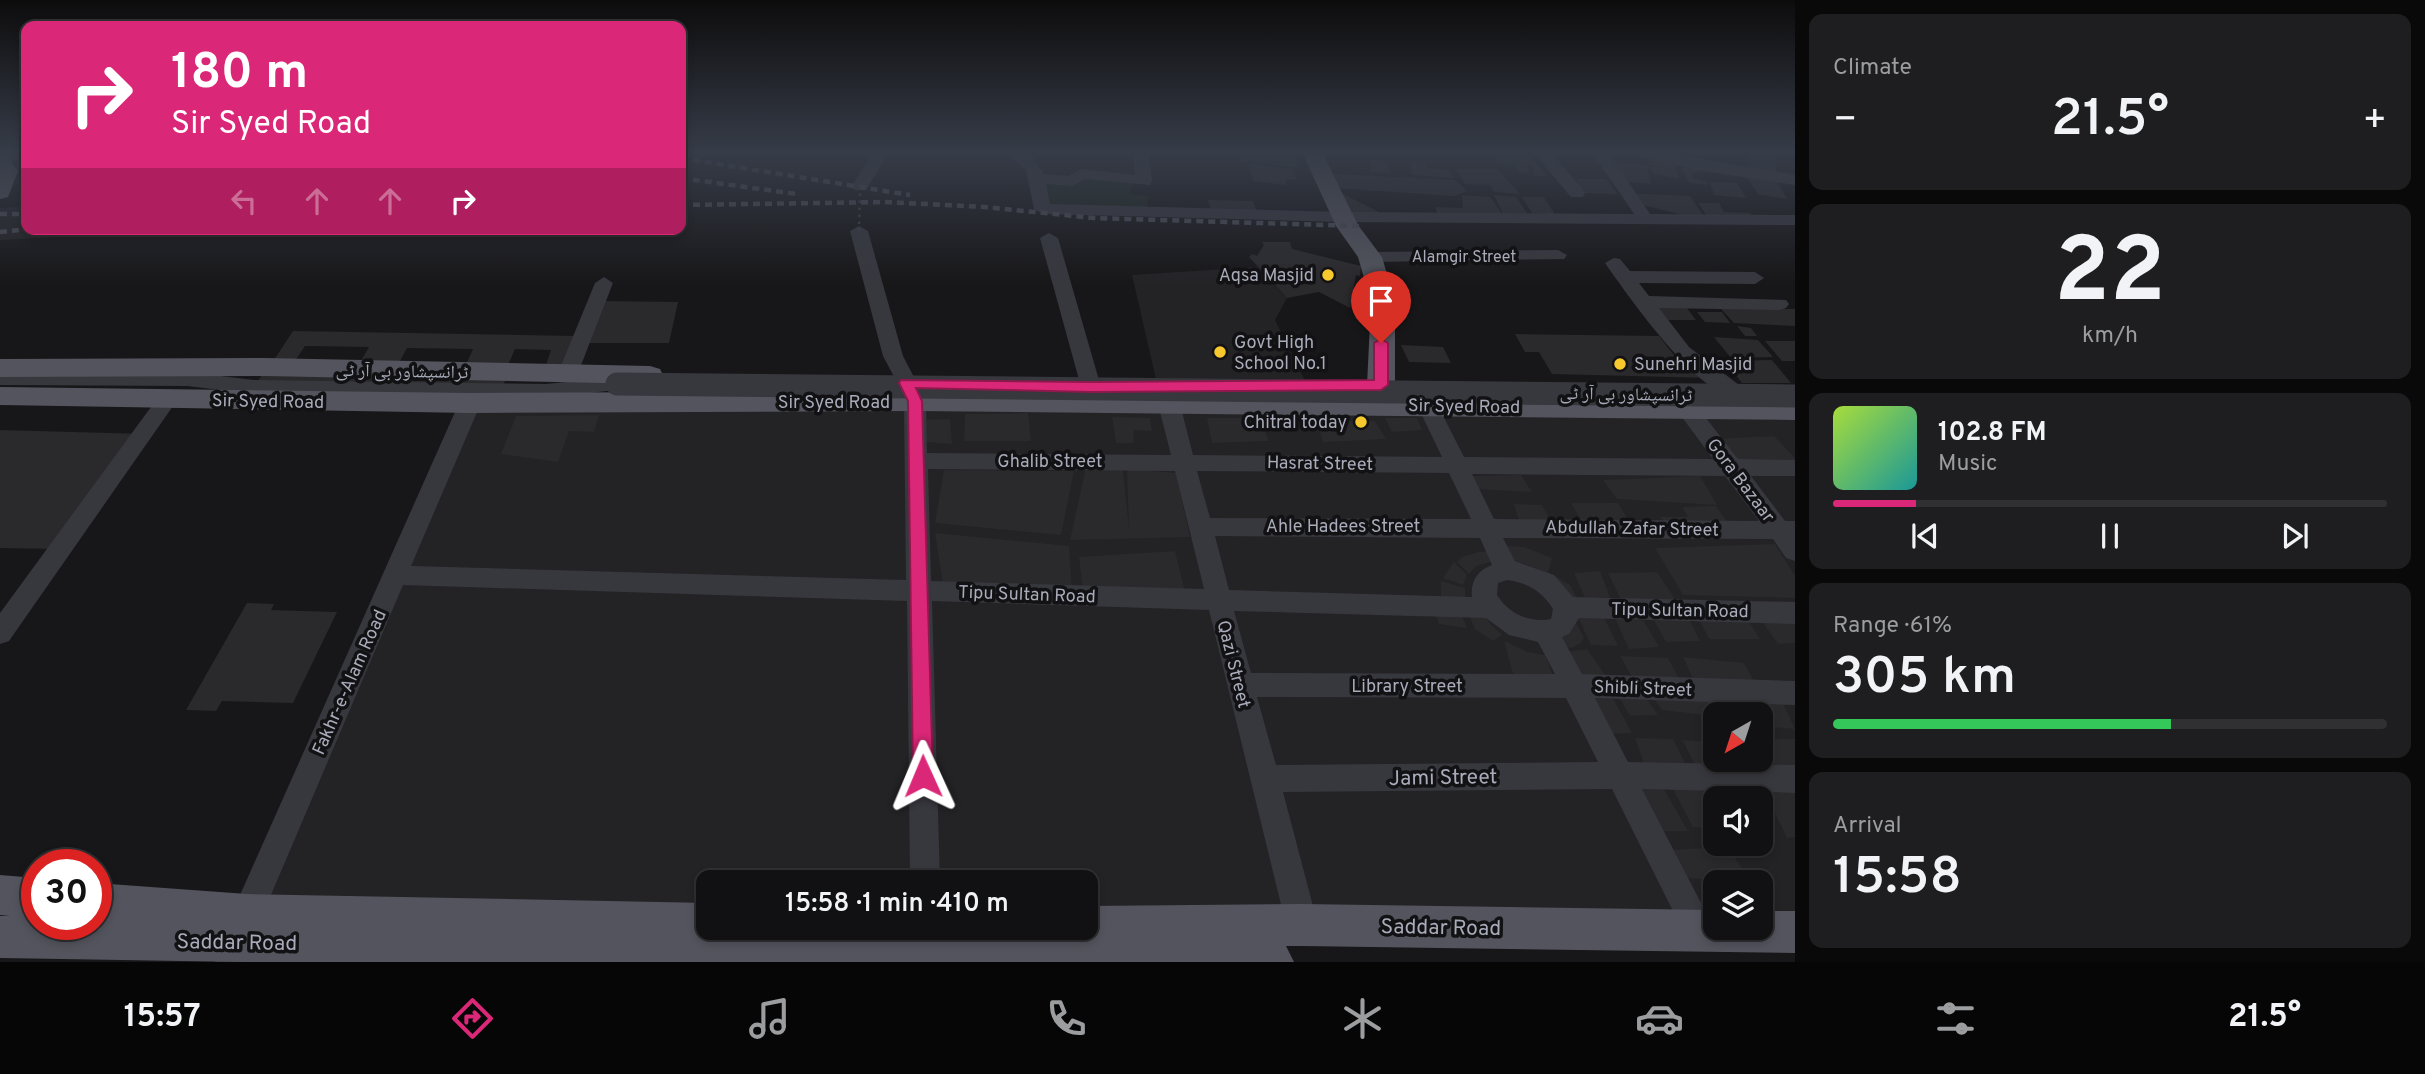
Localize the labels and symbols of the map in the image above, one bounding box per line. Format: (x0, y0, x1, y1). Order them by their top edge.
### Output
street label: Alamgir Street (1412, 248, 1516, 268)
place label: Aqsa Masjid (1219, 265, 1314, 288)
marker: Aqsa Masjid (1320, 267, 1336, 283)
pin (1351, 271, 1411, 343)
place label: Govt High School No.1 (1234, 332, 1327, 376)
marker: Govt High School No.1 (1212, 344, 1228, 360)
place label: Sunehri Masjid (1634, 354, 1752, 377)
marker: Sunehri Masjid (1612, 356, 1628, 372)
street label: ٹرانسپشاور بی آر ٹی (335, 360, 469, 385)
street label: ٹرانسپشاور بی آر ٹی (1559, 383, 1693, 408)
street label: Sir Syed Road (212, 390, 324, 415)
street label: Sir Syed Road (778, 392, 890, 415)
street label: Sir Syed Road (1408, 395, 1520, 420)
place label: Chitral today (1243, 412, 1347, 435)
marker: Chitral today (1353, 414, 1369, 430)
street label: Gora Bazaar (1701, 434, 1779, 528)
street label: Ghalib Street (997, 451, 1103, 474)
street label: Hasrat Street (1267, 452, 1373, 477)
street label: Ahle Hadees Street (1266, 516, 1420, 539)
street label: Abdullah Zafar Street (1545, 516, 1719, 543)
street label: Tipu Sultan Road (958, 582, 1096, 609)
street label: Tipu Sultan Road (1611, 599, 1749, 624)
street label: Fakhr-e-Alam Road (308, 606, 393, 759)
street label: Qazi Street (1211, 618, 1255, 711)
street label: Library Street (1351, 676, 1463, 699)
street label: Shibli Street (1593, 676, 1693, 703)
north arrow (1703, 702, 1773, 772)
position arrow (886, 739, 960, 813)
street label: Jami Street (1388, 764, 1498, 793)
speed limit sign: 30 (21, 849, 112, 940)
street label: Saddar Road (1380, 914, 1501, 943)
street label: Saddar Road (176, 929, 297, 958)

